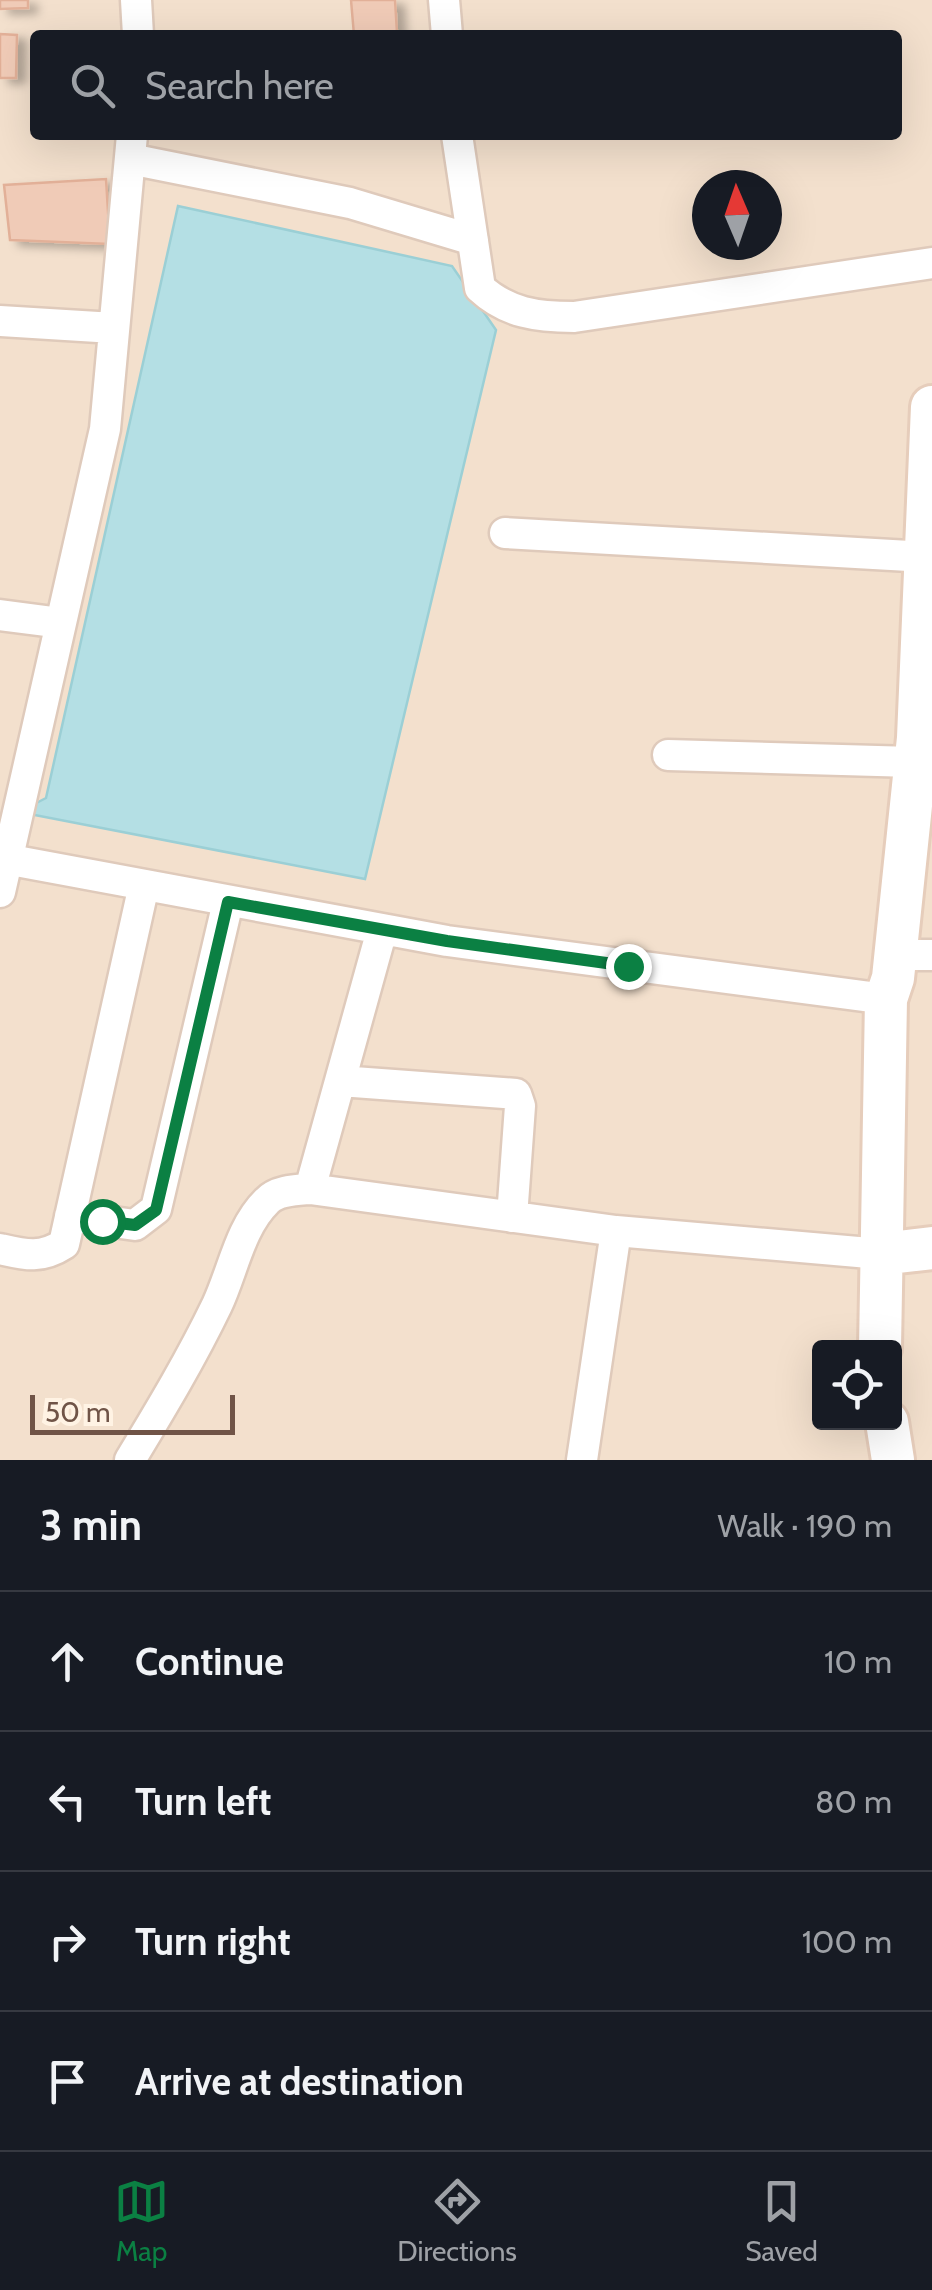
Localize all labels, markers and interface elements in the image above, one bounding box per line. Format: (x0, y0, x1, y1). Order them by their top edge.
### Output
search box (30, 30, 902, 140)
icon: search (65, 58, 120, 113)
text: Search here (145, 62, 334, 109)
north arrow (692, 170, 782, 260)
route end (606, 944, 652, 990)
route start (80, 1199, 126, 1245)
map controls (812, 1340, 902, 1430)
button: locate (812, 1340, 902, 1430)
scale bar (30, 1390, 235, 1434)
text: 50 m (45, 1395, 111, 1429)
text: 3 min (40, 1499, 142, 1551)
text: Walk · 190 m (718, 1506, 892, 1545)
icon: ahead (40, 1634, 95, 1689)
text: Continue (135, 1638, 284, 1685)
text: 10 m (824, 1642, 892, 1681)
icon: left (40, 1774, 95, 1829)
text: Turn left (135, 1778, 271, 1825)
text: 80 m (815, 1782, 892, 1821)
icon: right (40, 1914, 95, 1969)
text: Turn right (135, 1918, 291, 1965)
text: 100 m (802, 1922, 892, 1961)
icon: arrive (40, 2054, 95, 2109)
text: Arrive at destination (135, 2058, 464, 2105)
tab: Map (114, 2174, 169, 2268)
tab: Directions (397, 2174, 517, 2268)
tab: Saved (745, 2174, 818, 2268)

